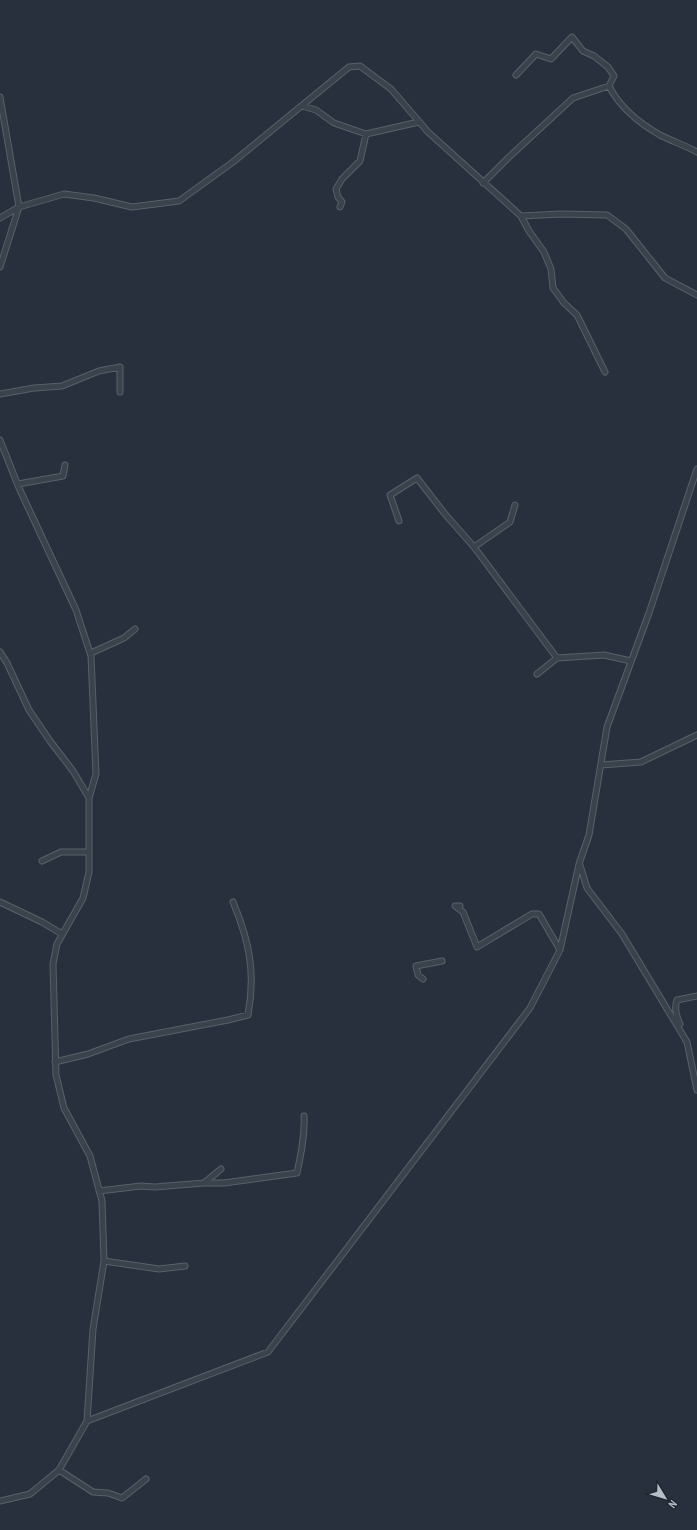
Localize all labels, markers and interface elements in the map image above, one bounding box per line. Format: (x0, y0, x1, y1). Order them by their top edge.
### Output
north arrow (645, 1478, 685, 1518)
text: N (665, 1497, 680, 1511)

